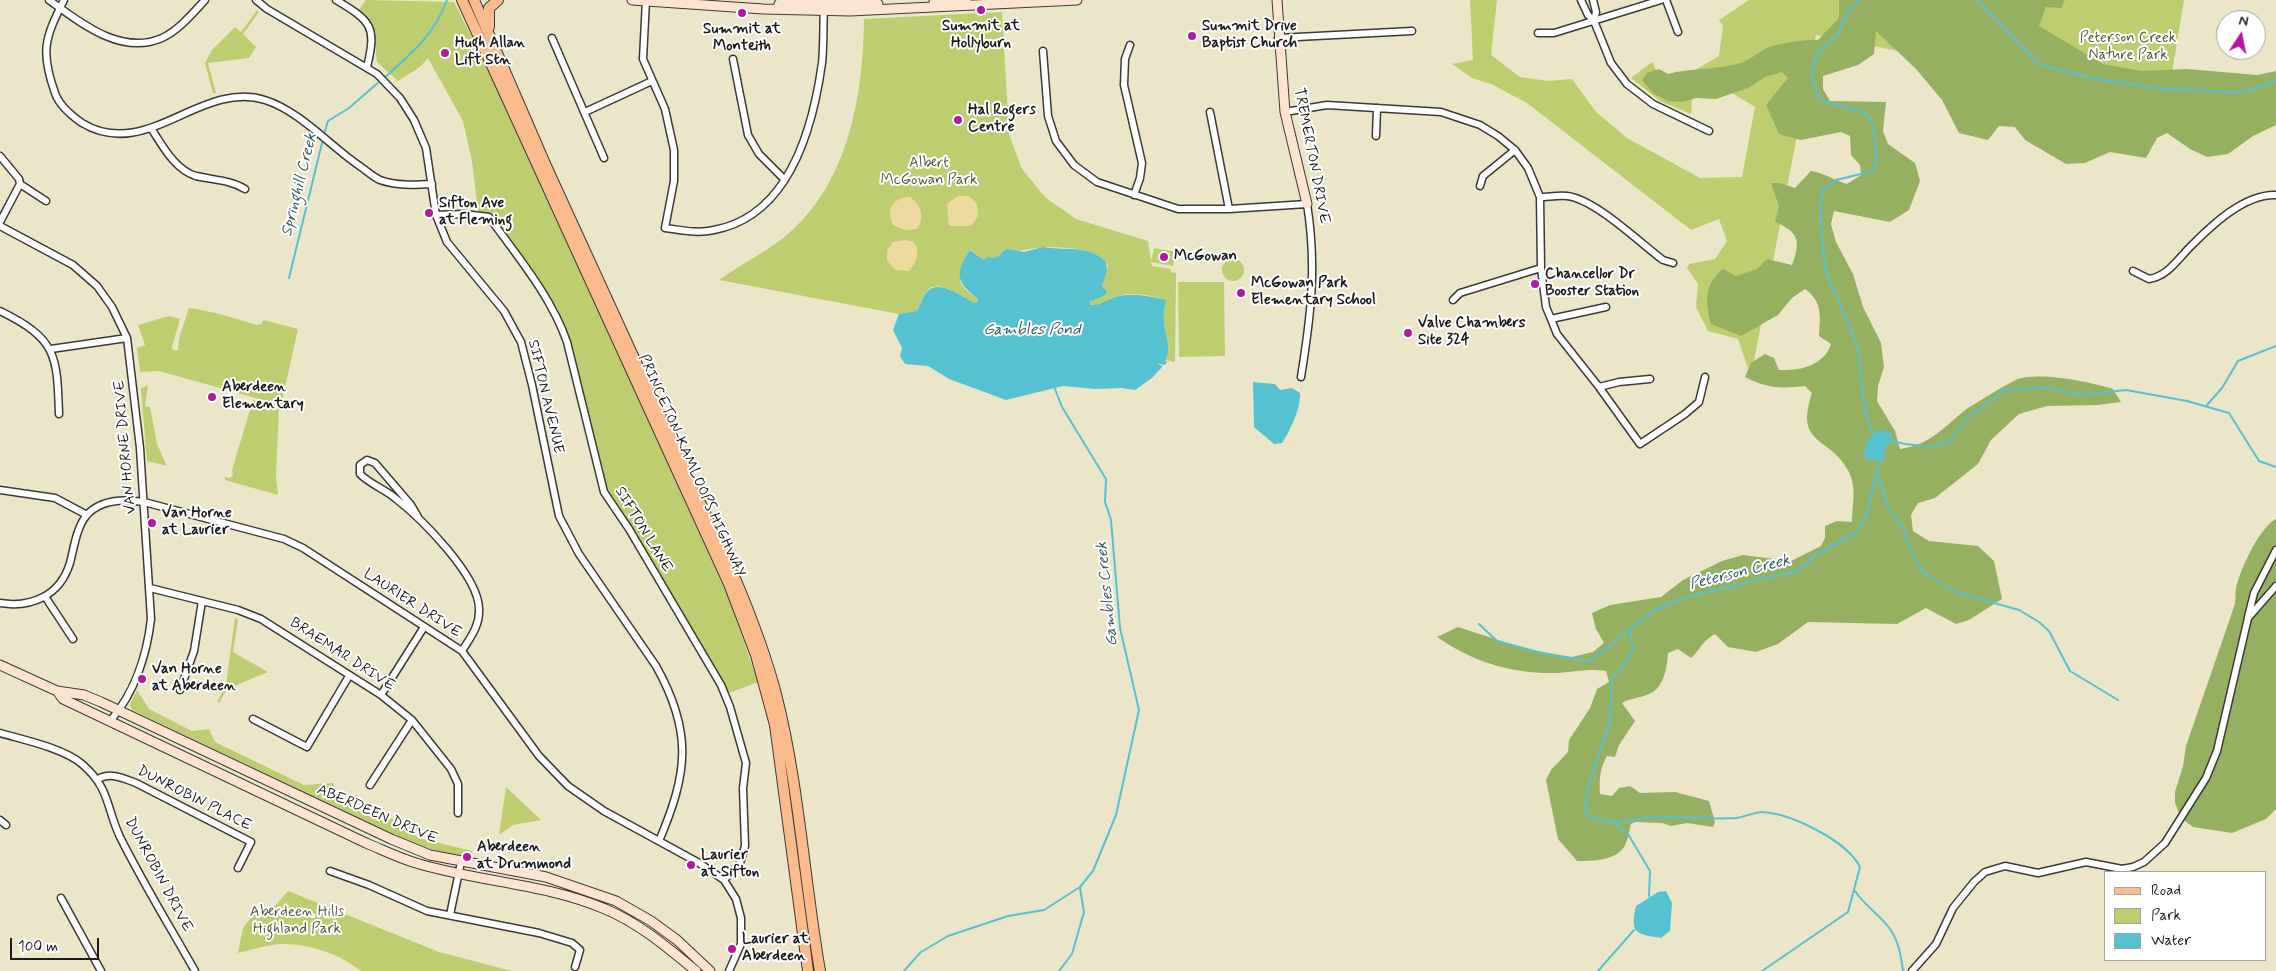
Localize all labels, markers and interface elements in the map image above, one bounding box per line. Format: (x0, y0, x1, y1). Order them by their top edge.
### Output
marker: Summit at Hollyburn (975, 4, 987, 16)
marker: Summit at Monteith (736, 7, 748, 19)
north arrow (2216, 10, 2266, 60)
text: N (2237, 12, 2250, 31)
place label: Summit at Hollyburn (942, 18, 1020, 53)
place label: Summit Drive Baptist Church (1202, 18, 1297, 53)
place label: Summit at Monteith (703, 21, 781, 56)
marker: Summit Drive Baptist Church (1186, 30, 1198, 42)
park label: Peterson Creek Nature Park (2080, 30, 2176, 65)
place label: Hugh Allan Lift Stn (455, 35, 526, 70)
marker: Hugh Allan Lift Stn (439, 47, 451, 59)
street label: TREMERTON DRIVE (1289, 87, 1333, 225)
place label: Hal Rogers Centre (968, 102, 1036, 137)
marker: Hal Rogers Centre (952, 114, 964, 126)
water label: Springhill Creek (278, 131, 322, 239)
park label: Albert McGowan Park (881, 155, 977, 190)
place label: Sifton Ave at Fleming (439, 195, 512, 230)
marker: Sifton Ave at Fleming (423, 207, 435, 219)
place label: McGowan (1174, 248, 1237, 266)
marker: McGowan (1158, 251, 1170, 263)
place label: Chancellor Dr Booster Station (1545, 266, 1639, 301)
place label: McGowan Park Elementary School (1251, 275, 1376, 310)
marker: Chancellor Dr Booster Station (1529, 278, 1541, 290)
marker: McGowan Park Elementary School (1235, 287, 1247, 299)
place label: Valve Chambers Site 324 (1418, 315, 1525, 350)
water label: Gambles Pond (984, 321, 1080, 341)
marker: Valve Chambers Site 324 (1402, 327, 1414, 339)
street label: SIFTON AVENUE (523, 338, 567, 456)
street label: PRINCETON-KAMLOOPS HIGHWAY (634, 352, 748, 580)
street label: VAN HORNE DRIVE (111, 379, 141, 515)
place label: Aberdeen Elementary (222, 379, 304, 414)
marker: Aberdeen Elementary (206, 391, 218, 403)
street label: SIFTON LANE (610, 484, 676, 576)
place label: Van Horne at Laurier (162, 505, 232, 540)
marker: Van Horne at Laurier (146, 517, 158, 529)
water label: Gambles Creek (1093, 541, 1123, 647)
water label: Peterson Creek (1688, 551, 1792, 595)
street label: LAURIER DRIVE (360, 566, 464, 642)
street label: BRAEMAR DRIVE (286, 614, 398, 696)
place label: Van Horne at Aberdeen (152, 661, 236, 696)
marker: Van Horne at Aberdeen (136, 673, 148, 685)
street label: DUNROBIN PLACE (134, 762, 254, 836)
street label: ABERDEEN DRIVE (314, 781, 440, 849)
street label: DUNROBIN DRIVE (120, 814, 196, 936)
place label: Aberdeen at Drummond (477, 839, 571, 874)
place label: Laurier at Sifton (701, 847, 759, 882)
marker: Aberdeen at Drummond (461, 851, 473, 863)
marker: Laurier at Sifton (685, 859, 697, 871)
legend (2104, 871, 2266, 961)
text: Road (2151, 881, 2181, 901)
park label: Aberdeen Hills Highland Park (250, 904, 344, 939)
text: Park (2151, 906, 2181, 926)
scale bar (12, 928, 101, 960)
place label: Laurier at Aberdeen (742, 931, 809, 966)
text: Water (2151, 931, 2191, 951)
text: 100 m (18, 937, 58, 957)
marker: Laurier at Aberdeen (726, 943, 738, 955)

